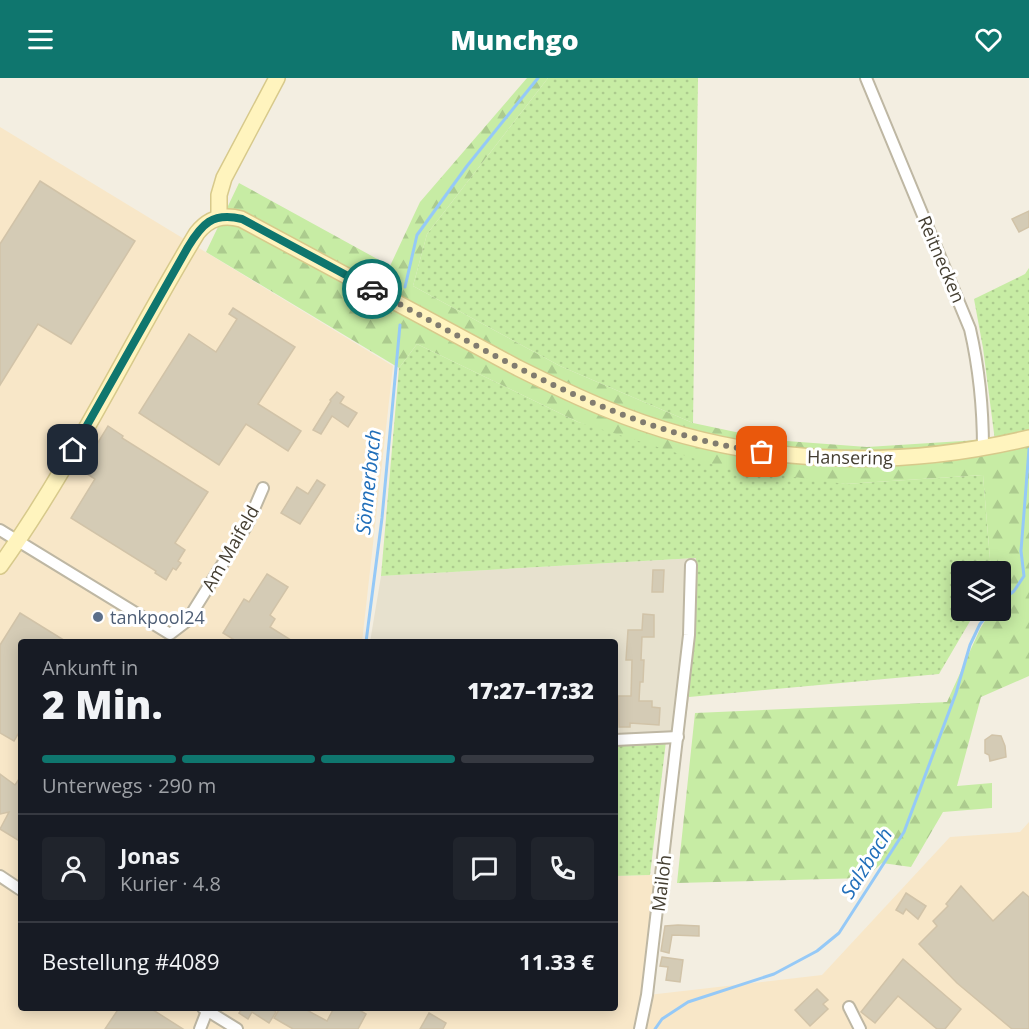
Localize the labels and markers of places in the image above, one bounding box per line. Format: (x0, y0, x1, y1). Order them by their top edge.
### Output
pin (47, 424, 98, 475)
pin (736, 426, 787, 477)
place label: tankpool24 (110, 605, 205, 629)
marker: tankpool24 (91, 610, 105, 624)

